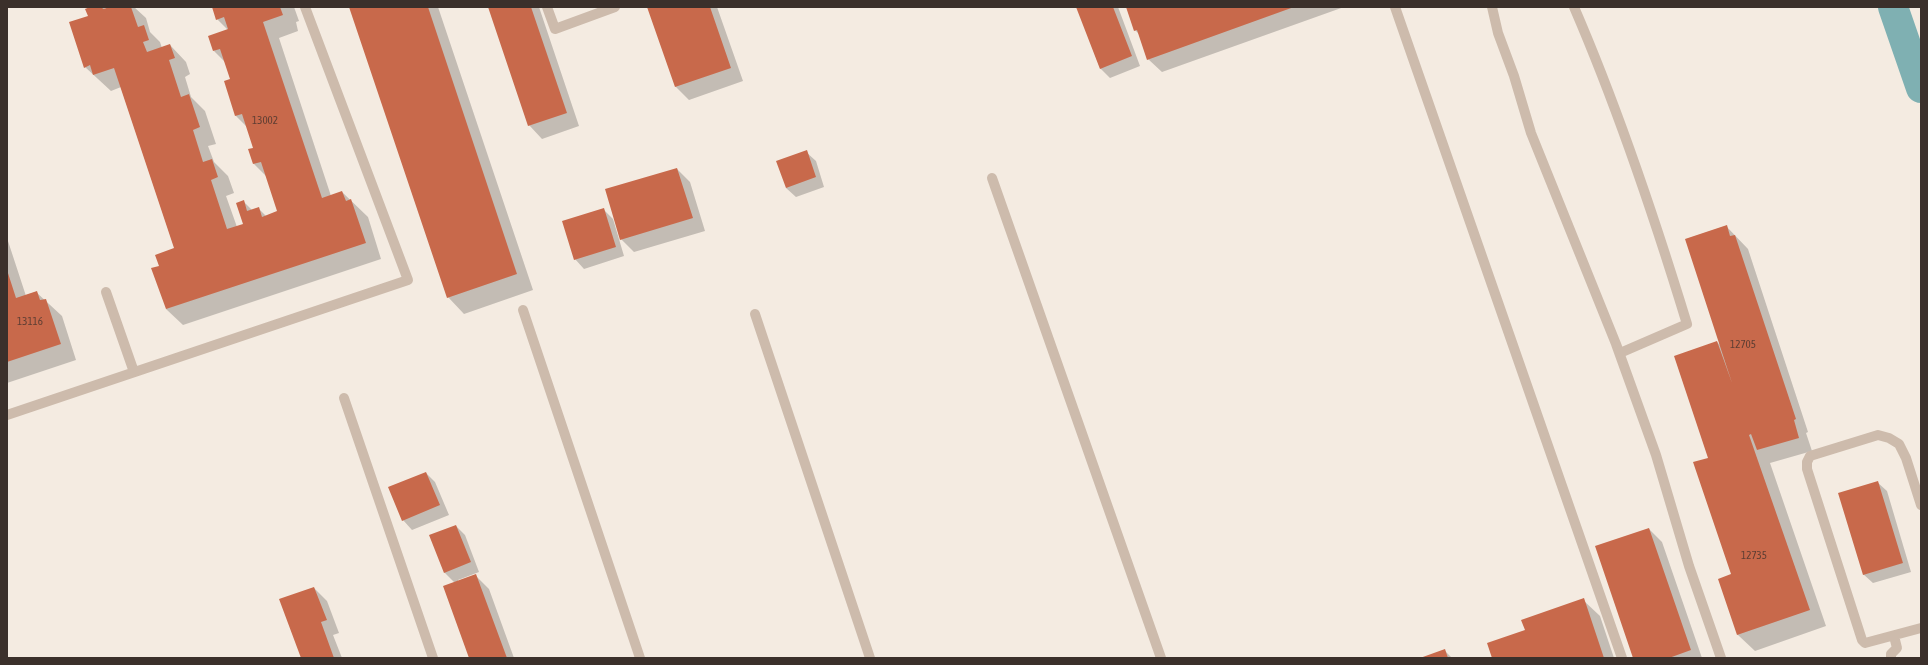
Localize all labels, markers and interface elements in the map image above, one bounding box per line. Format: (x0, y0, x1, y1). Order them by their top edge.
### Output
house number: 13002 (252, 114, 278, 128)
house number: 13116 (17, 315, 43, 329)
house number: 12705 (1730, 338, 1756, 352)
house number: 12735 (1741, 549, 1767, 563)

